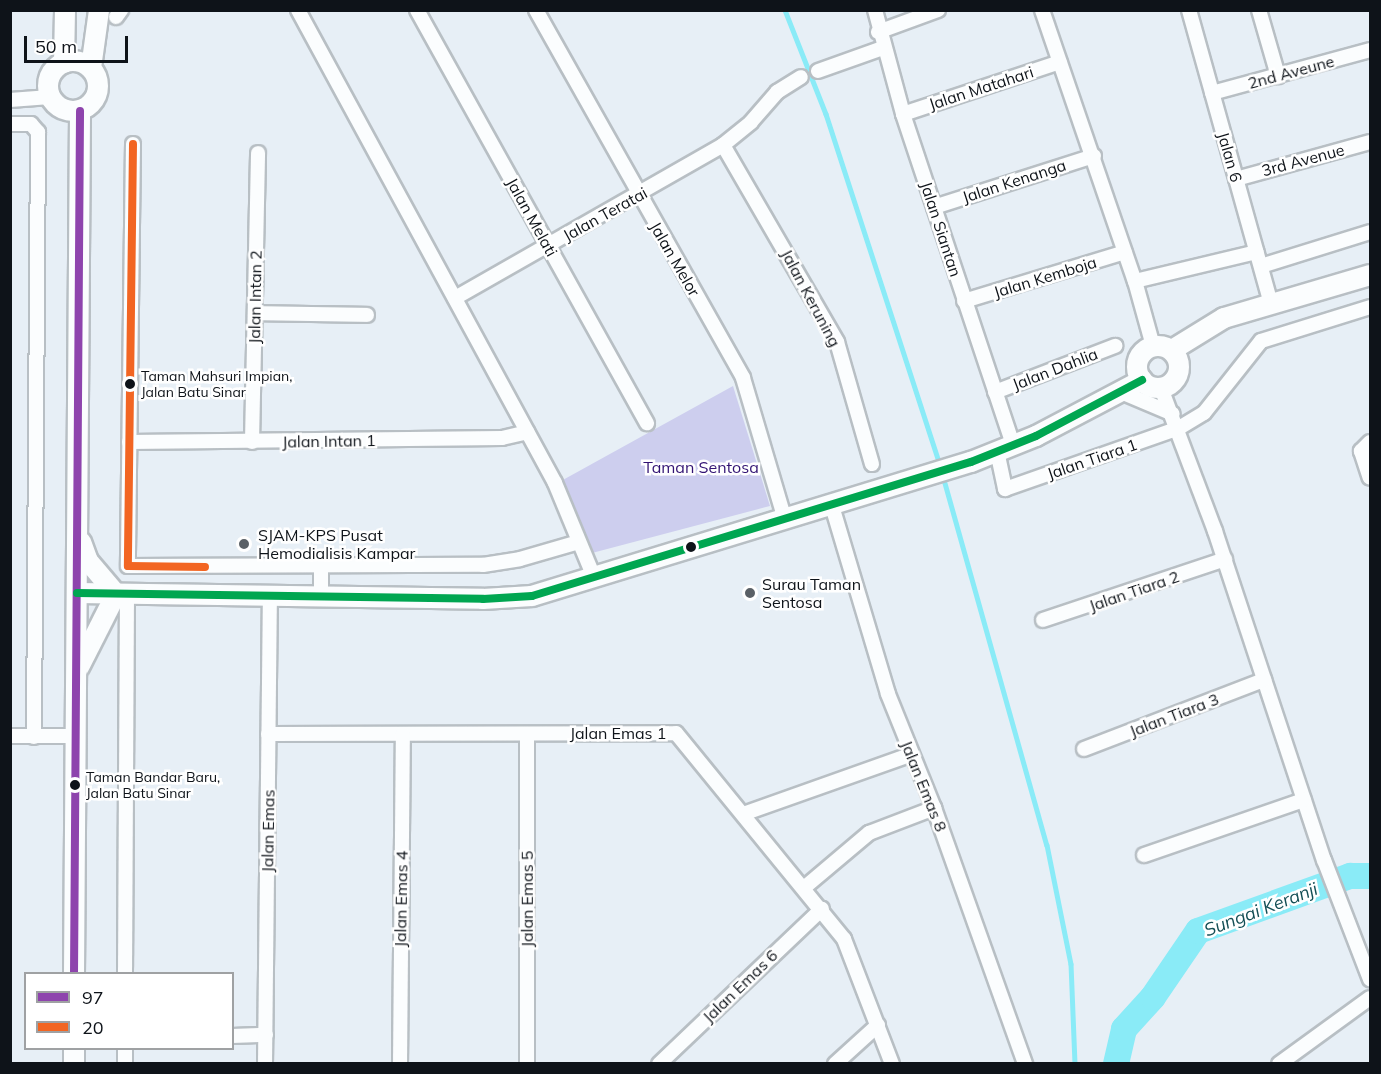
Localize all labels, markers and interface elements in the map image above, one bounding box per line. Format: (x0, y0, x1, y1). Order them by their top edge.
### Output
scale bar (27, 24, 130, 62)
text: 50 m (35, 35, 77, 58)
street label: 2nd Aveune (1246, 51, 1336, 93)
street label: Jalan Matahari (926, 62, 1036, 114)
street label: Jalan 6 (1214, 130, 1246, 184)
street label: 3rd Avenue (1260, 140, 1346, 180)
street label: Jalan Kenanga (960, 155, 1068, 207)
street label: Jalan Melati (502, 174, 562, 260)
street label: Jalan Siantan (917, 179, 965, 279)
street label: Jalan Teratai (560, 183, 650, 245)
street label: Jalan Melor (646, 218, 704, 300)
street label: Jalan Keruning (777, 246, 845, 350)
street label: Jalan Intan 2 (245, 250, 265, 344)
street label: Jalan Kemboja (991, 252, 1099, 302)
street label: Jalan Dahlia (1010, 344, 1100, 394)
place label: Taman Mahsuri Impian, Jalan Batu Sinar (141, 368, 292, 400)
marker: Taman Mahsuri Impian, Jalan Batu Sinar (124, 378, 136, 390)
street label: Jalan Intan 1 (282, 431, 376, 451)
street label: Jalan Tiara 1 (1044, 435, 1140, 483)
park label: Taman Sentosa (643, 457, 759, 477)
place label: SJAM-KPS Pusat Hemodialisis Kampar (258, 525, 415, 563)
marker: SJAM-KPS Pusat Hemodialisis Kampar (235, 535, 253, 553)
unlabelled marker (685, 541, 697, 553)
street label: Jalan Tiara 2 (1086, 567, 1182, 615)
place label: Surau Taman Sentosa (762, 574, 861, 612)
marker: Surau Taman Sentosa (743, 586, 757, 600)
street label: Jalan Tiara 3 (1127, 689, 1221, 741)
street label: Jalan Emas 1 (570, 723, 666, 743)
street label: Jalan Emas 8 (897, 738, 951, 834)
place label: Taman Bandar Baru, Jalan Batu Sinar (86, 769, 220, 802)
marker: Taman Bandar Baru, Jalan Batu Sinar (69, 779, 81, 791)
street label: Jalan Emas (258, 789, 278, 873)
street label: Jalan Emas 4 (391, 851, 411, 947)
street label: Jalan Emas 5 (517, 851, 537, 947)
water label: Sungai Keranji (1201, 878, 1321, 942)
street label: Jalan Emas 6 (699, 946, 781, 1026)
legend (24, 972, 234, 1050)
text: 97 (82, 986, 104, 1009)
text: 20 (82, 1016, 104, 1039)

